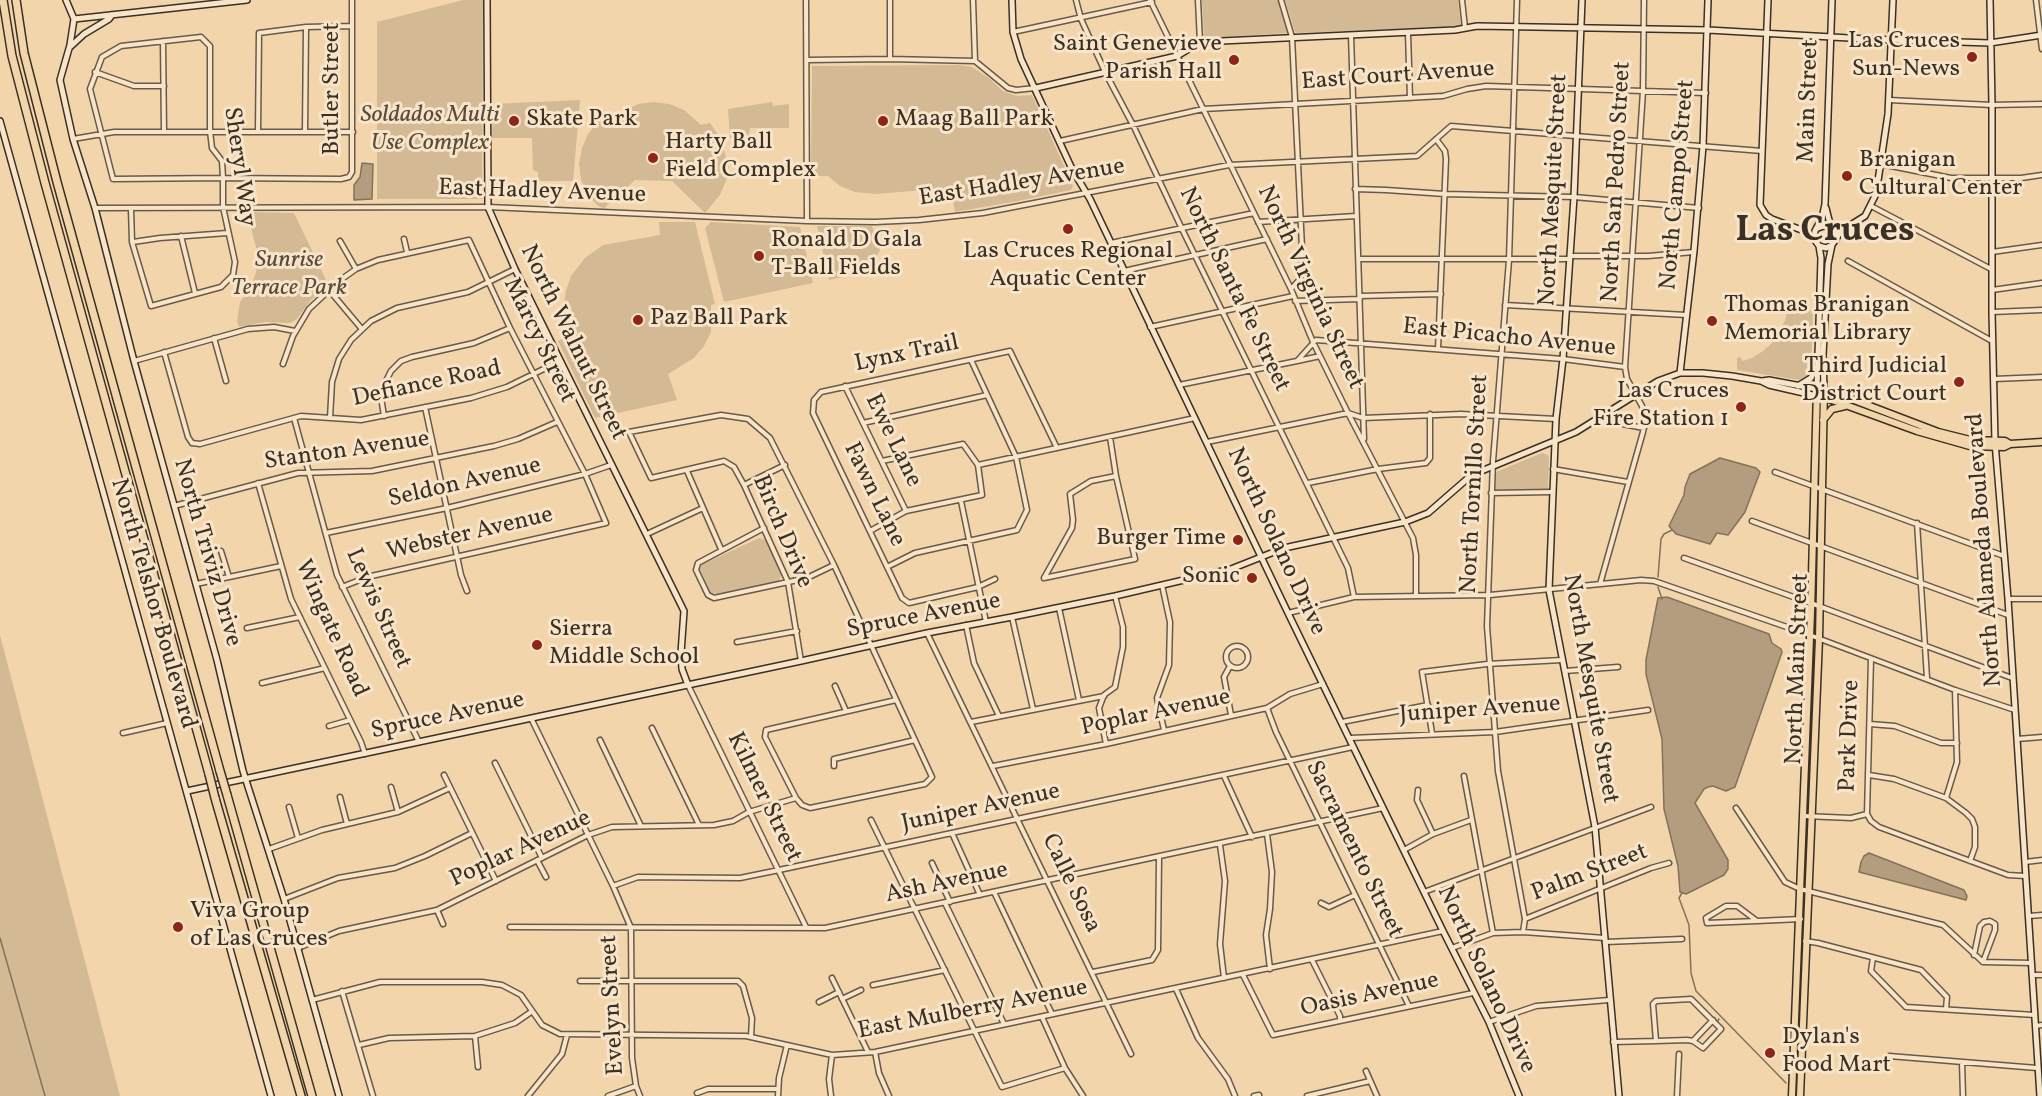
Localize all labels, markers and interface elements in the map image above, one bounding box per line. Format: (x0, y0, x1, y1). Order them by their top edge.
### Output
street label: Butler Street (320, 22, 348, 156)
place label: Las Cruces Sun-News (1848, 29, 1960, 85)
place label: Saint Genevieve Parish Hall (1053, 32, 1222, 88)
street label: Main Street (1793, 39, 1827, 163)
marker: Las Cruces Sun-News (1965, 50, 1979, 64)
marker: Saint Genevieve Parish Hall (1227, 53, 1241, 67)
street label: East Court Avenue (1300, 56, 1496, 98)
street label: North San Pedro Street (1597, 61, 1639, 303)
street label: North Mesquite Street (1535, 73, 1575, 307)
street label: North Campo Street (1655, 79, 1703, 291)
park label: Soldados Multi Use Complex (360, 103, 500, 159)
street label: Sheryl Way (215, 105, 261, 229)
place label: Skate Park (526, 107, 637, 135)
place label: Maag Ball Park (895, 107, 1053, 135)
marker: Skate Park (507, 114, 521, 128)
marker: Maag Ball Park (876, 114, 890, 128)
place label: Harty Ball Field Complex (665, 130, 816, 186)
place label: Branigan Cultural Center (1859, 148, 2022, 204)
marker: Harty Ball Field Complex (646, 151, 660, 165)
street label: East Hadley Avenue (917, 154, 1127, 214)
marker: Branigan Cultural Center (1840, 169, 1854, 183)
street label: East Hadley Avenue (438, 175, 646, 211)
street label: North Virginia Street (1249, 182, 1369, 394)
street label: North Santa Fe Street (1171, 183, 1295, 397)
district label: Las Cruces (1735, 211, 1915, 255)
marker: Las Cruces Regional Aquatic Center (1061, 222, 1075, 236)
place label: Ronald D Gala T-Ball Fields (771, 228, 922, 284)
place label: Las Cruces Regional Aquatic Center (963, 239, 1173, 295)
street label: North Walnut Street (512, 241, 632, 445)
park label: Sunrise Terrace Park (231, 248, 347, 304)
marker: Ronald D Gala T-Ball Fields (752, 249, 766, 263)
street label: Marcy Street (495, 274, 581, 408)
place label: Thomas Branigan Memorial Library (1724, 293, 1911, 349)
place label: Paz Ball Park (650, 306, 788, 334)
marker: Paz Ball Park (631, 313, 645, 327)
street label: East Picacho Avenue (1401, 313, 1617, 365)
marker: Thomas Branigan Memorial Library (1705, 314, 1719, 328)
street label: Lynx Trail (852, 330, 962, 380)
place label: Third Judicial District Court (1802, 354, 1947, 410)
street label: Defiance Road (350, 355, 504, 415)
street label: North Tornillo Street (1456, 374, 1496, 594)
marker: Third Judicial District Court (1952, 375, 1966, 389)
place label: Las Cruces Fire Station 1 (1593, 379, 1729, 435)
street label: Ewe Lane (857, 390, 927, 492)
marker: Las Cruces Fire Station 1 (1734, 400, 1748, 414)
street label: North Alameda Boulevard (1962, 412, 2010, 688)
street label: Stanton Avenue (263, 426, 431, 478)
street label: Fawn Lane (835, 438, 911, 552)
street label: North Solano Drive (1219, 444, 1331, 640)
street label: Seldon Avenue (386, 452, 544, 516)
street label: North Triviz Drive (165, 456, 247, 650)
street label: Birch Drive (744, 471, 818, 593)
street label: North Telshor Boulevard (102, 476, 202, 732)
street label: Webster Avenue (384, 502, 556, 568)
place label: Burger Time (1096, 526, 1226, 554)
marker: Burger Time (1231, 533, 1245, 547)
street label: Lewis Street (338, 545, 416, 673)
street label: Wingate Road (287, 556, 373, 702)
place label: Sonic (1182, 564, 1240, 592)
marker: Sonic (1245, 571, 1259, 585)
street label: North Mesquite Street (1555, 572, 1623, 806)
street label: North Main Street (1781, 573, 1817, 765)
street label: Spruce Avenue (845, 588, 1003, 646)
place label: Sierra Middle School (549, 617, 699, 673)
marker: Sierra Middle School (530, 638, 544, 652)
street label: Park Drive (1835, 679, 1867, 793)
street label: Poplar Avenue (1079, 684, 1233, 744)
street label: Spruce Avenue (369, 687, 527, 747)
street label: Juniper Avenue (1398, 691, 1562, 731)
street label: Kilmer Street (719, 728, 807, 868)
street label: Sacramento Street (1298, 757, 1408, 943)
street label: Juniper Avenue (899, 778, 1063, 840)
street label: Poplar Avenue (446, 805, 596, 895)
street label: Calle Sosa (1034, 830, 1106, 938)
street label: Palm Street (1528, 839, 1652, 909)
street label: Ash Avenue (883, 857, 1011, 911)
street label: North Solano Drive (1429, 882, 1541, 1078)
place label: Viva Group of Las Cruces (190, 899, 328, 955)
marker: Viva Group of Las Cruces (171, 920, 185, 934)
street label: Evelyn Street (596, 934, 632, 1076)
street label: Oasis Avenue (1298, 967, 1442, 1025)
street label: East Mulberry Avenue (856, 975, 1090, 1047)
place label: Dylan's Food Mart (1782, 1025, 1891, 1081)
marker: Dylan's Food Mart (1763, 1046, 1777, 1060)

